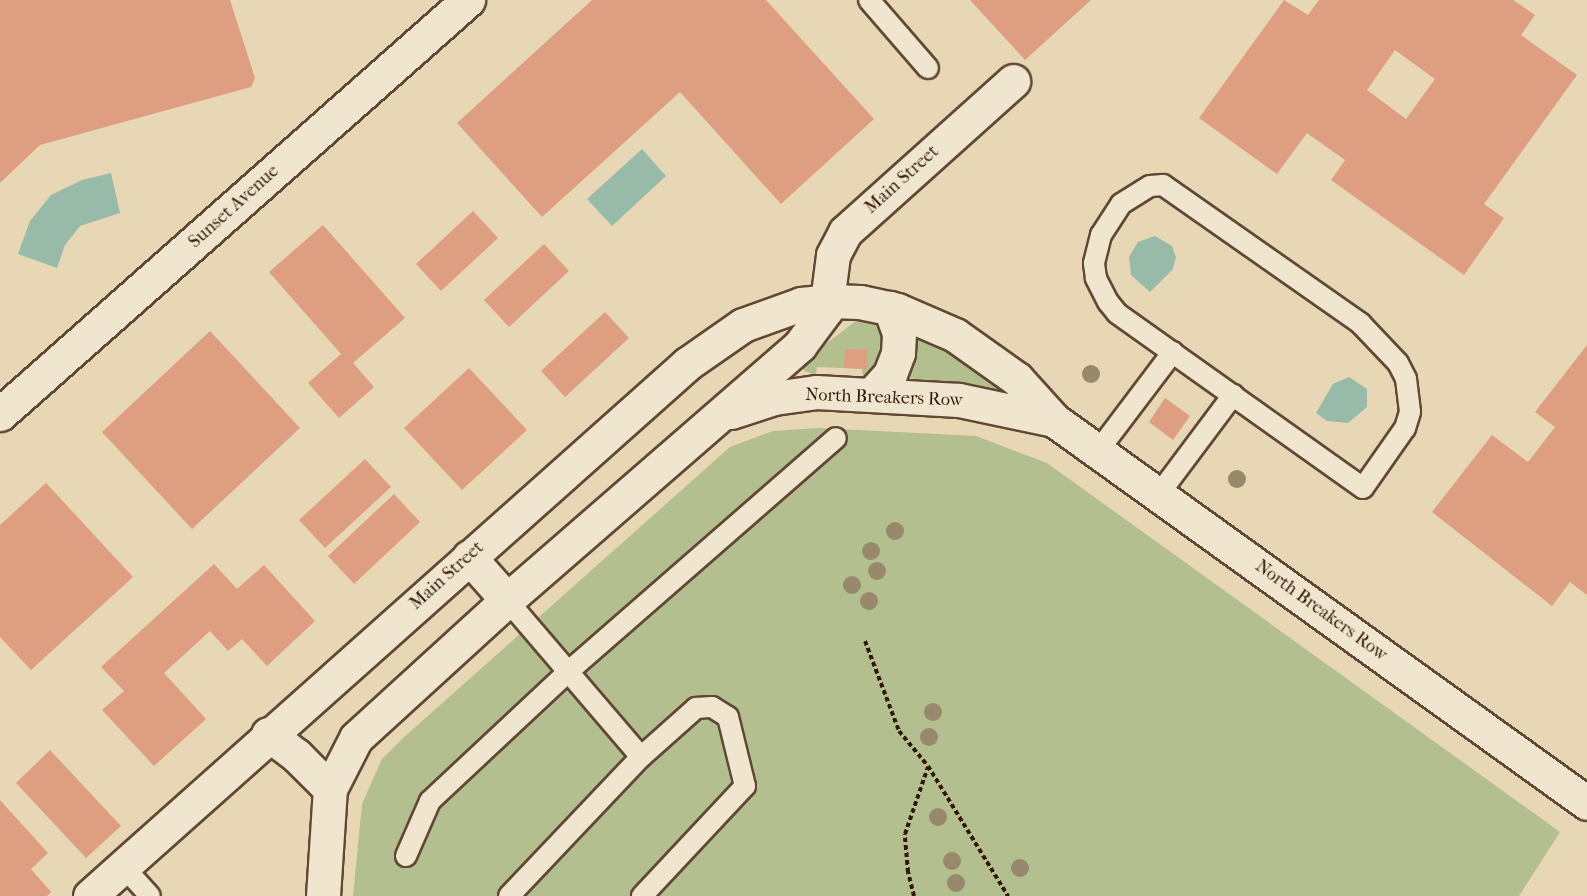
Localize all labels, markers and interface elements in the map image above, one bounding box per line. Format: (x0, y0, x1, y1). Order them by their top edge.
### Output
street label: Main Street (861, 141, 943, 219)
street label: Sunset Avenue (184, 161, 284, 253)
street label: North Breakers Row (805, 384, 963, 412)
street label: Main Street (406, 537, 488, 615)
street label: North Breakers Row (1251, 556, 1391, 666)

